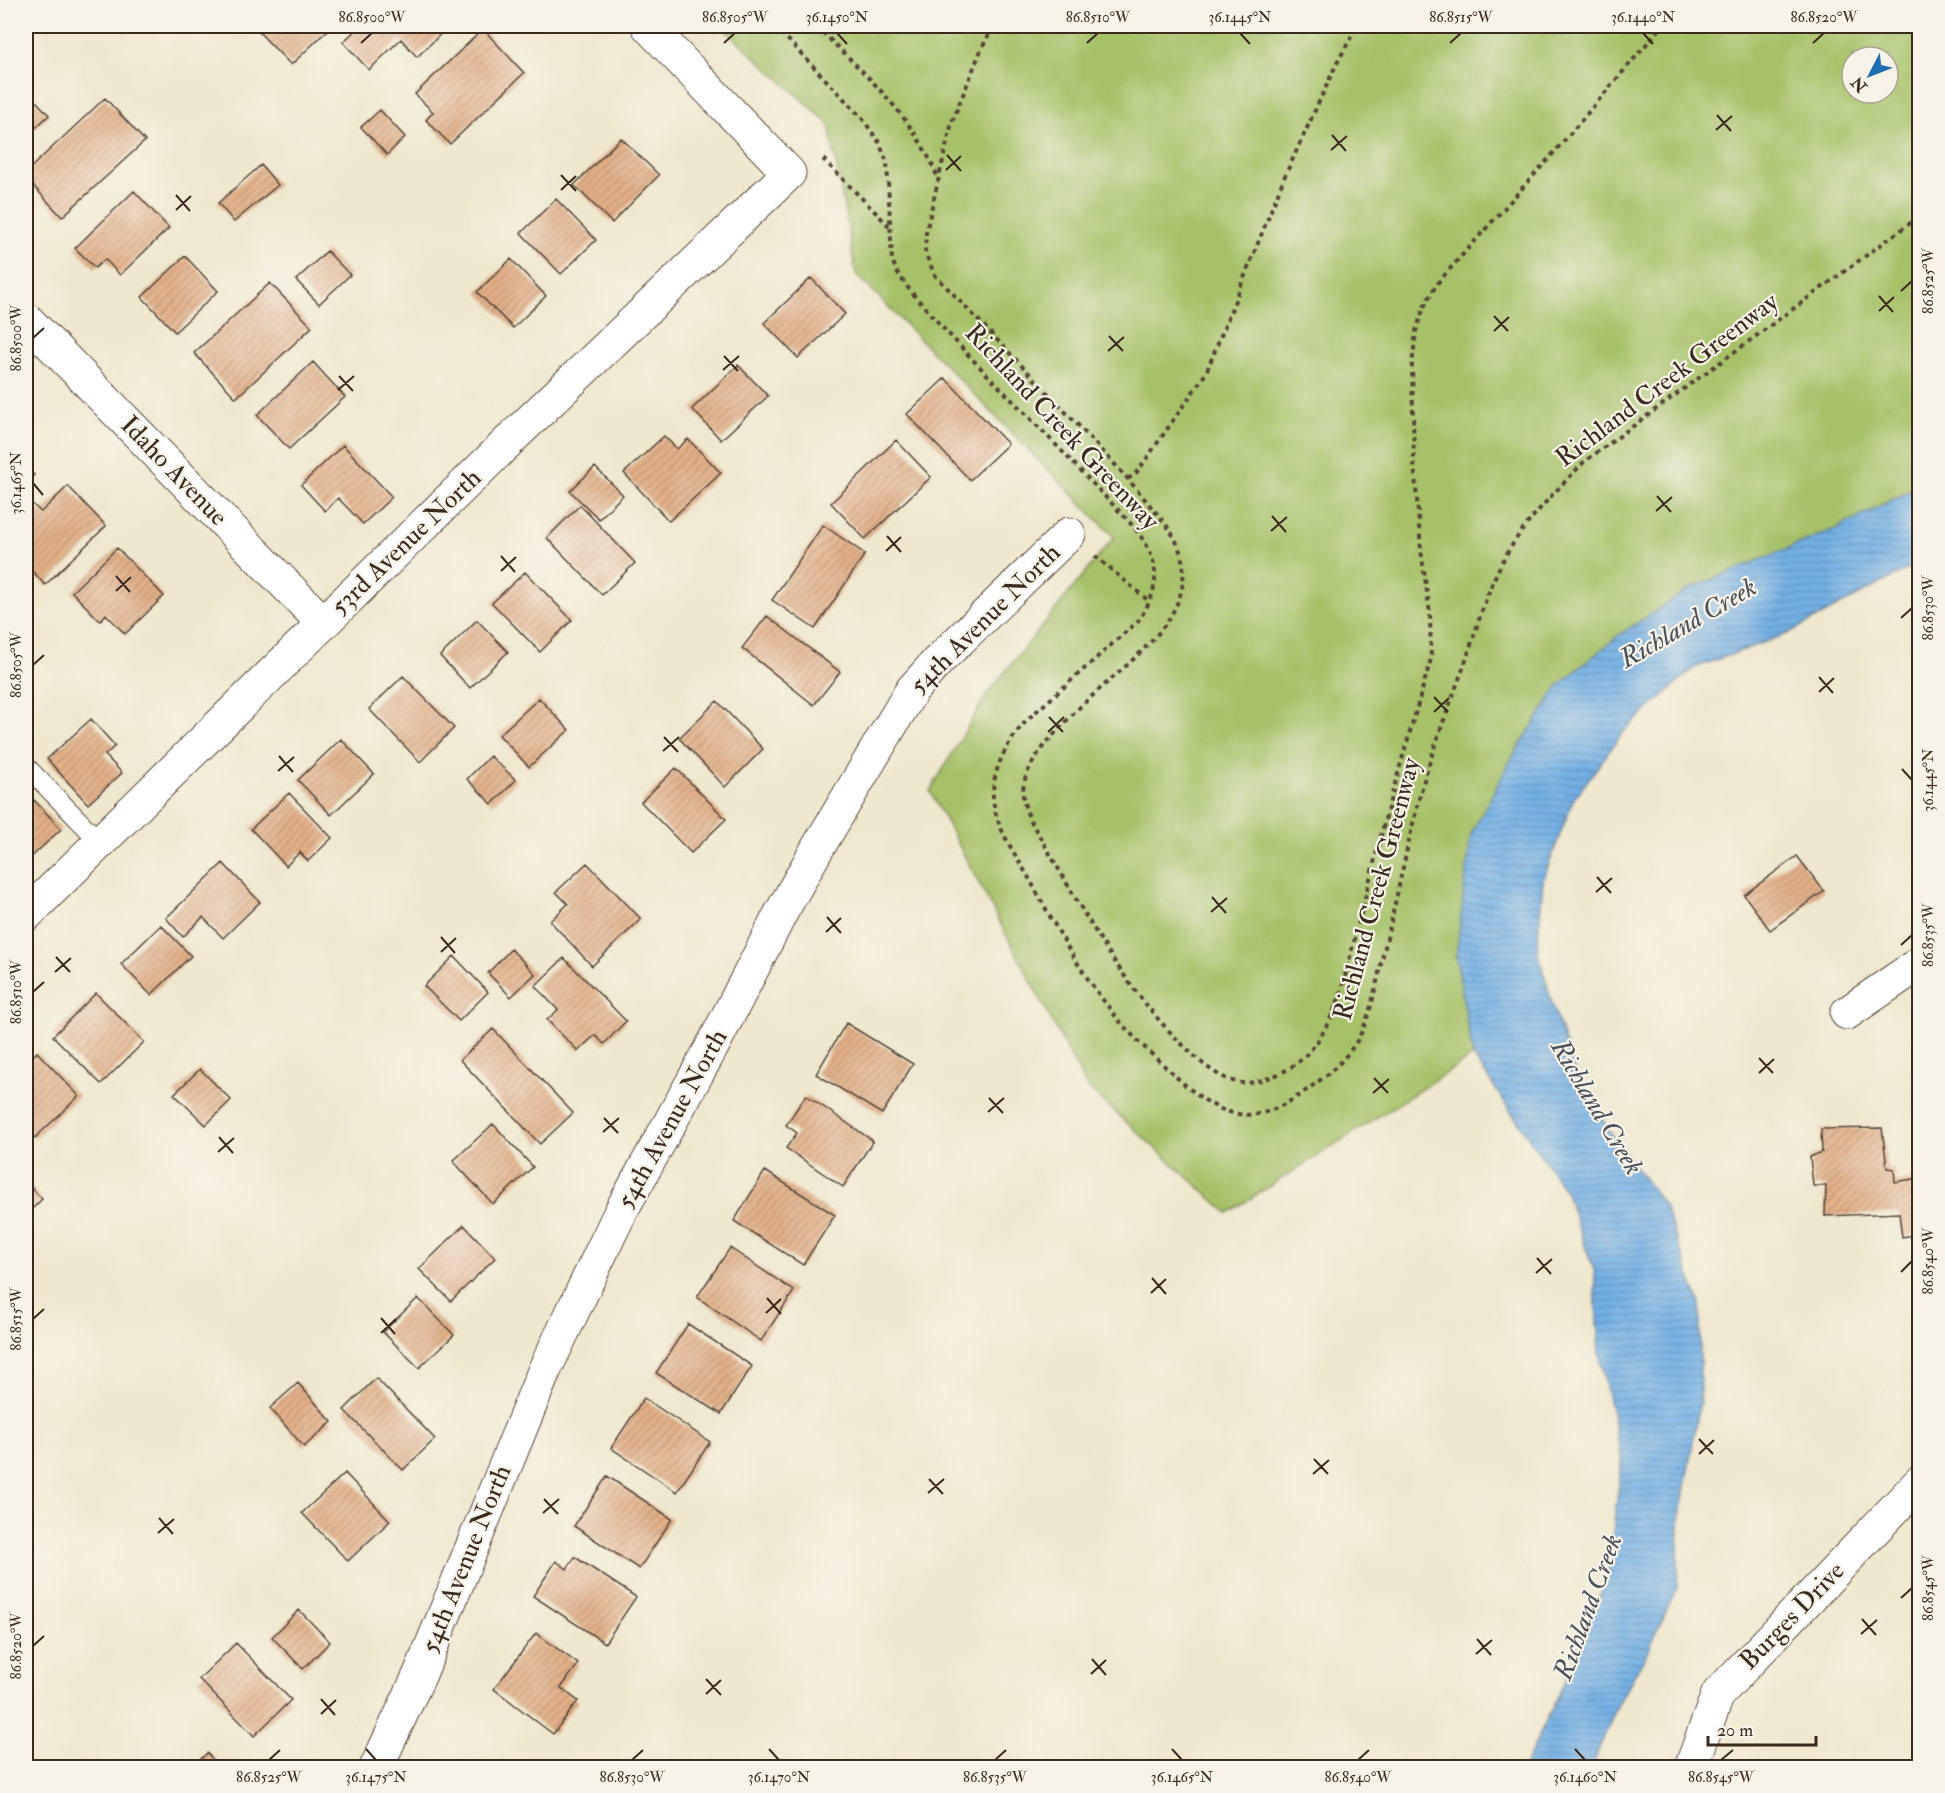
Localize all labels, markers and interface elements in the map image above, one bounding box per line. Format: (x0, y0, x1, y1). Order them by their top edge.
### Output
text: 86.8500°W (339, 8, 406, 27)
text: 86.8505°W (702, 8, 769, 27)
text: 36.1450°N (806, 8, 869, 27)
text: 86.8510°W (1066, 8, 1131, 27)
text: 36.1445°N (1208, 8, 1272, 27)
text: 86.8515°W (1429, 8, 1494, 27)
text: 36.1440°N (1611, 8, 1676, 27)
text: 86.8520°W (1791, 8, 1858, 27)
north arrow (1840, 45, 1900, 105)
text: N (1847, 72, 1872, 97)
text: 86.8525°W (1919, 247, 1938, 314)
street label: Richland Creek Greenway (1549, 285, 1785, 474)
text: 86.8500°W (7, 304, 26, 371)
street label: Richland Creek Greenway (958, 317, 1166, 537)
street label: Idaho Avenue (114, 409, 234, 533)
text: 36.1465°N (7, 451, 26, 514)
street label: 53rd Avenue North (324, 462, 488, 622)
street label: 54th Avenue North (903, 537, 1067, 701)
water label: Richland Creek (1613, 571, 1762, 676)
text: 86.8530°W (1919, 575, 1938, 641)
text: 86.8505°W (7, 631, 26, 698)
text: 36.1445°N (1919, 748, 1938, 812)
street label: Richland Creek Greenway (1327, 754, 1428, 1024)
text: 86.8535°W (1919, 902, 1938, 967)
text: 86.8510°W (7, 959, 26, 1024)
street label: 54th Avenue North (610, 1023, 735, 1214)
water label: Richland Creek (1543, 1032, 1650, 1181)
text: 86.8540°W (1919, 1227, 1938, 1295)
text: 86.8515°W (7, 1286, 26, 1351)
street label: 54th Avenue North (414, 1460, 518, 1658)
water label: Richland Creek (1546, 1530, 1630, 1685)
text: 86.8545°W (1919, 1554, 1938, 1621)
street label: Burges Drive (1733, 1555, 1851, 1677)
text: 86.8520°W (7, 1612, 26, 1679)
scale bar (1708, 1709, 1816, 1747)
text: 20 m (1717, 1719, 1753, 1742)
text: 86.8525°W (236, 1768, 303, 1787)
text: 36.1475°N (345, 1768, 407, 1787)
text: 86.8530°W (599, 1768, 665, 1787)
text: 36.1470°N (748, 1768, 811, 1787)
text: 86.8535°W (963, 1768, 1028, 1787)
text: 36.1465°N (1151, 1768, 1214, 1787)
text: 86.8540°W (1324, 1768, 1392, 1787)
text: 36.1460°N (1553, 1768, 1617, 1787)
text: 86.8545°W (1688, 1768, 1755, 1787)

